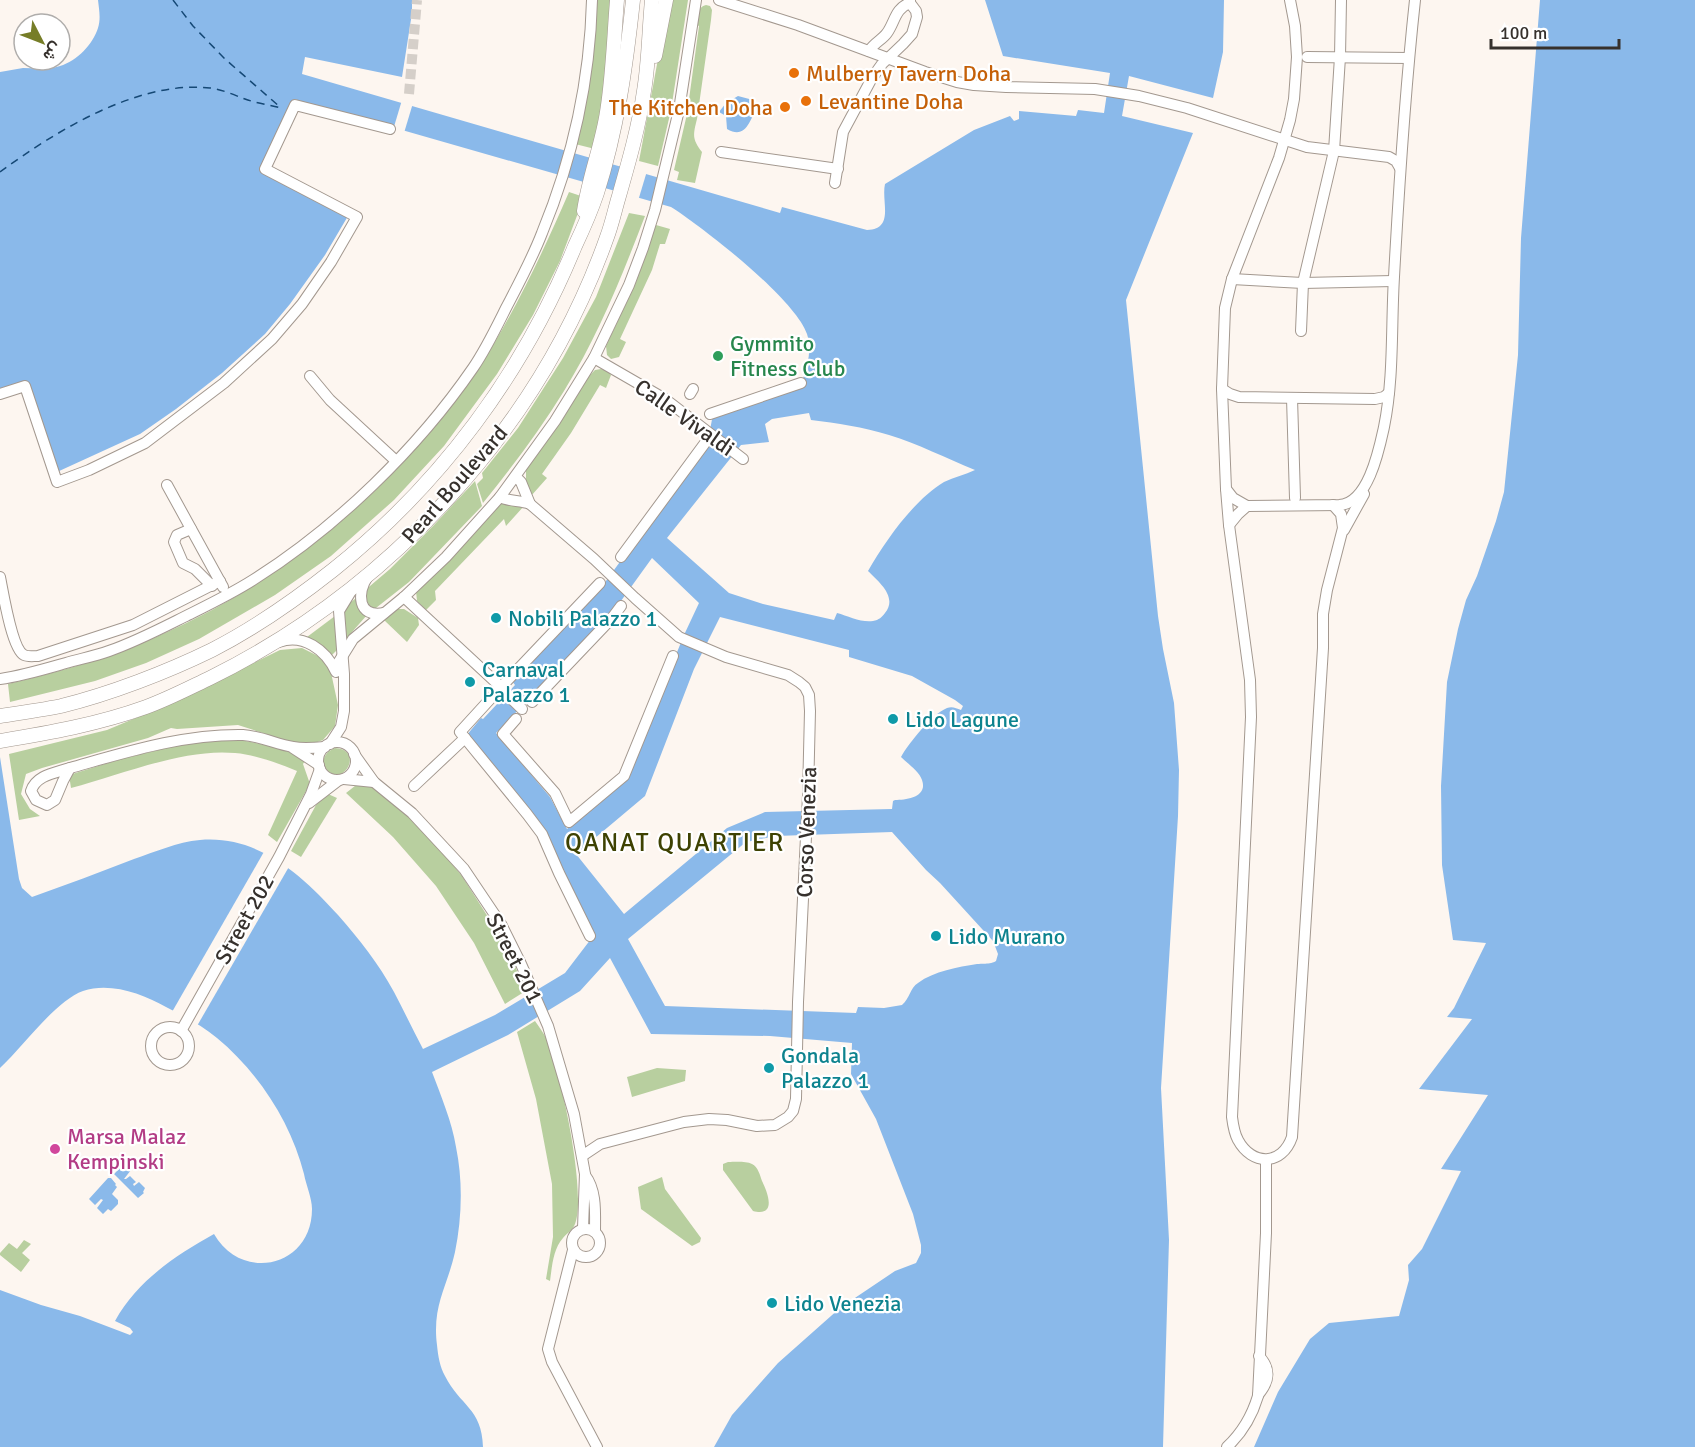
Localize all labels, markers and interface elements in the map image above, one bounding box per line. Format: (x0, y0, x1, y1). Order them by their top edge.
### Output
north arrow (12, 12, 72, 72)
scale bar (1491, 12, 1618, 50)
text: 100 m (1500, 22, 1547, 44)
text: ش (39, 38, 66, 65)
place label: Mulberry Tavern Doha (806, 60, 1011, 87)
marker: Mulberry Tavern Doha (787, 66, 801, 80)
place label: Levantine Doha (818, 88, 963, 115)
place label: The Kitchen Doha (609, 94, 773, 121)
marker: Levantine Doha (799, 94, 813, 108)
marker: The Kitchen Doha (778, 100, 792, 114)
place label: Gymmito Fitness Club (730, 330, 845, 382)
marker: Gymmito Fitness Club (711, 349, 725, 363)
street label: Calle Vivaldi (629, 373, 740, 462)
street label: Pearl Boulevard (396, 420, 513, 549)
place label: Nobili Palazzo 1 (508, 605, 657, 632)
marker: Nobili Palazzo 1 (489, 611, 503, 625)
place label: Carnaval Palazzo 1 (482, 656, 570, 708)
marker: Carnaval Palazzo 1 (463, 675, 477, 689)
place label: Lido Lagune (905, 706, 1019, 733)
marker: Lido Lagune (886, 712, 900, 726)
street label: Corso Venezia (791, 766, 822, 898)
district label: QANAT QUARTIER (565, 827, 785, 859)
street label: Street 202 (209, 870, 280, 969)
street label: Street 201 (480, 909, 549, 1008)
place label: Lido Murano (948, 923, 1065, 950)
marker: Lido Murano (929, 929, 943, 943)
place label: Gondala Palazzo 1 (781, 1042, 869, 1094)
marker: Gondala Palazzo 1 (762, 1061, 776, 1075)
place label: Marsa Malaz Kempinski (67, 1123, 186, 1175)
marker: Marsa Malaz Kempinski (48, 1142, 62, 1156)
place label: Lido Venezia (784, 1290, 901, 1317)
marker: Lido Venezia (765, 1296, 779, 1310)

